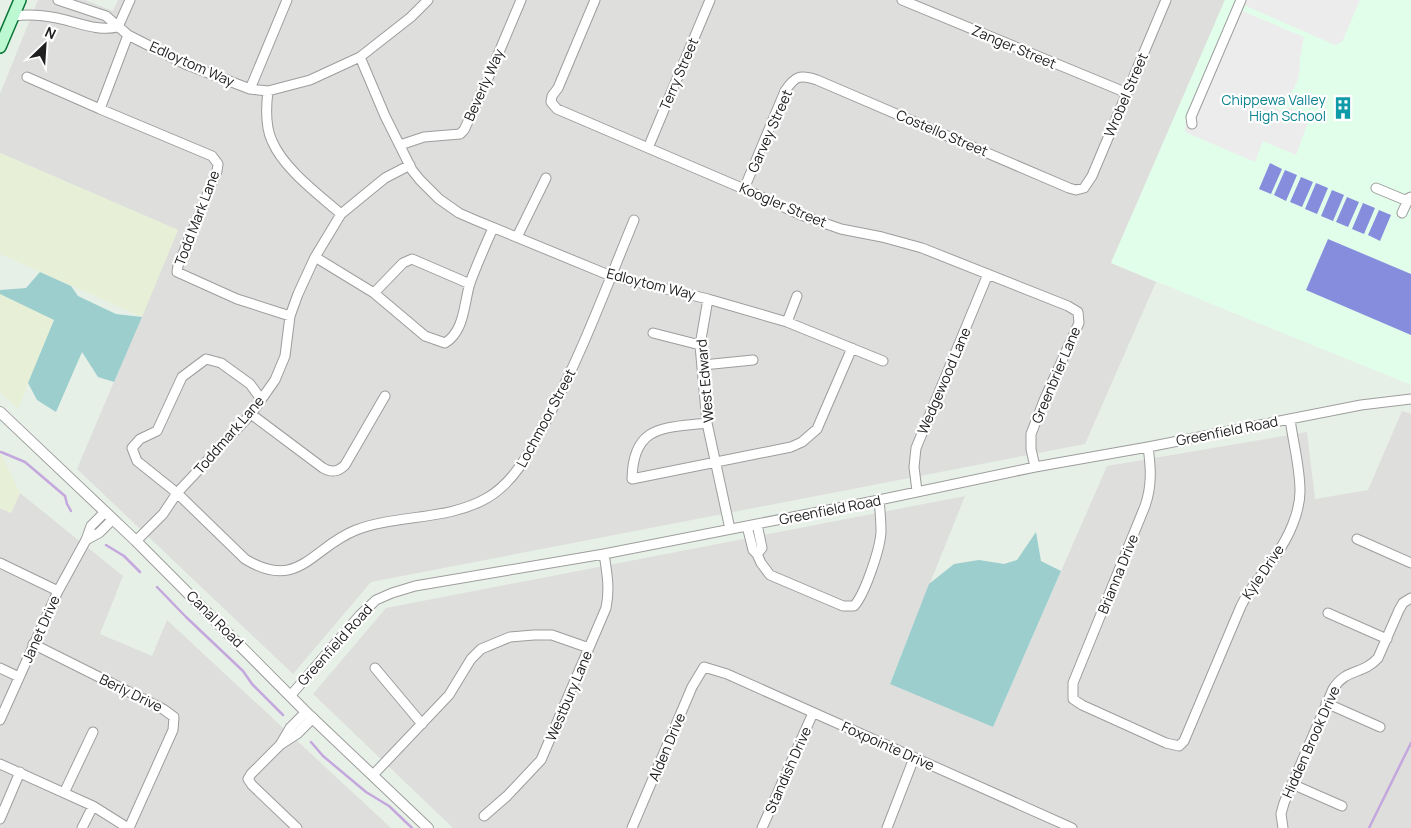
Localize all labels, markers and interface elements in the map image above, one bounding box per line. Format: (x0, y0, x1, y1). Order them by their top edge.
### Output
north arrow (20, 20, 70, 70)
street label: Zanger Street (969, 20, 1060, 73)
text: N (42, 22, 59, 44)
street label: Terry Street (655, 34, 702, 113)
street label: Edloytom Way (147, 36, 238, 91)
street label: Beverly Way (459, 45, 508, 124)
street label: Wrobel Street (1099, 49, 1152, 140)
street label: Garvey Street (743, 86, 796, 175)
place label: Chippewa Valley High School (1221, 90, 1327, 125)
building icon: Chippewa Valley High School (1330, 95, 1356, 121)
street label: Costello Street (893, 105, 991, 161)
street label: Todd Mark Lane (170, 167, 223, 268)
street label: Koogler Street (737, 178, 830, 232)
street label: Edloytom Way (605, 263, 698, 304)
street label: Wedgewood Lane (912, 324, 975, 437)
street label: Greenbrier Lane (1027, 324, 1084, 426)
street label: West Edward (691, 338, 718, 424)
street label: Lochmoor Street (512, 365, 580, 470)
street label: Toddmark Lane (189, 391, 268, 478)
street label: Greenfield Road (1174, 411, 1279, 450)
street label: Greenfield Road (777, 490, 882, 529)
street label: Brianna Drive (1093, 531, 1142, 617)
street label: Kyle Drive (1237, 541, 1288, 603)
street label: Canal Road (183, 586, 248, 651)
street label: Janet Drive (17, 592, 64, 665)
street label: Greenfield Road (293, 600, 376, 689)
street label: Westbury Lane (541, 648, 596, 744)
street label: Berly Drive (96, 669, 166, 716)
street label: Hidden Brook Drive (1277, 683, 1344, 801)
street label: Alden Drive (644, 710, 689, 784)
street label: Foxpointe Drive (839, 717, 938, 774)
street label: Standish Drive (760, 723, 815, 816)

